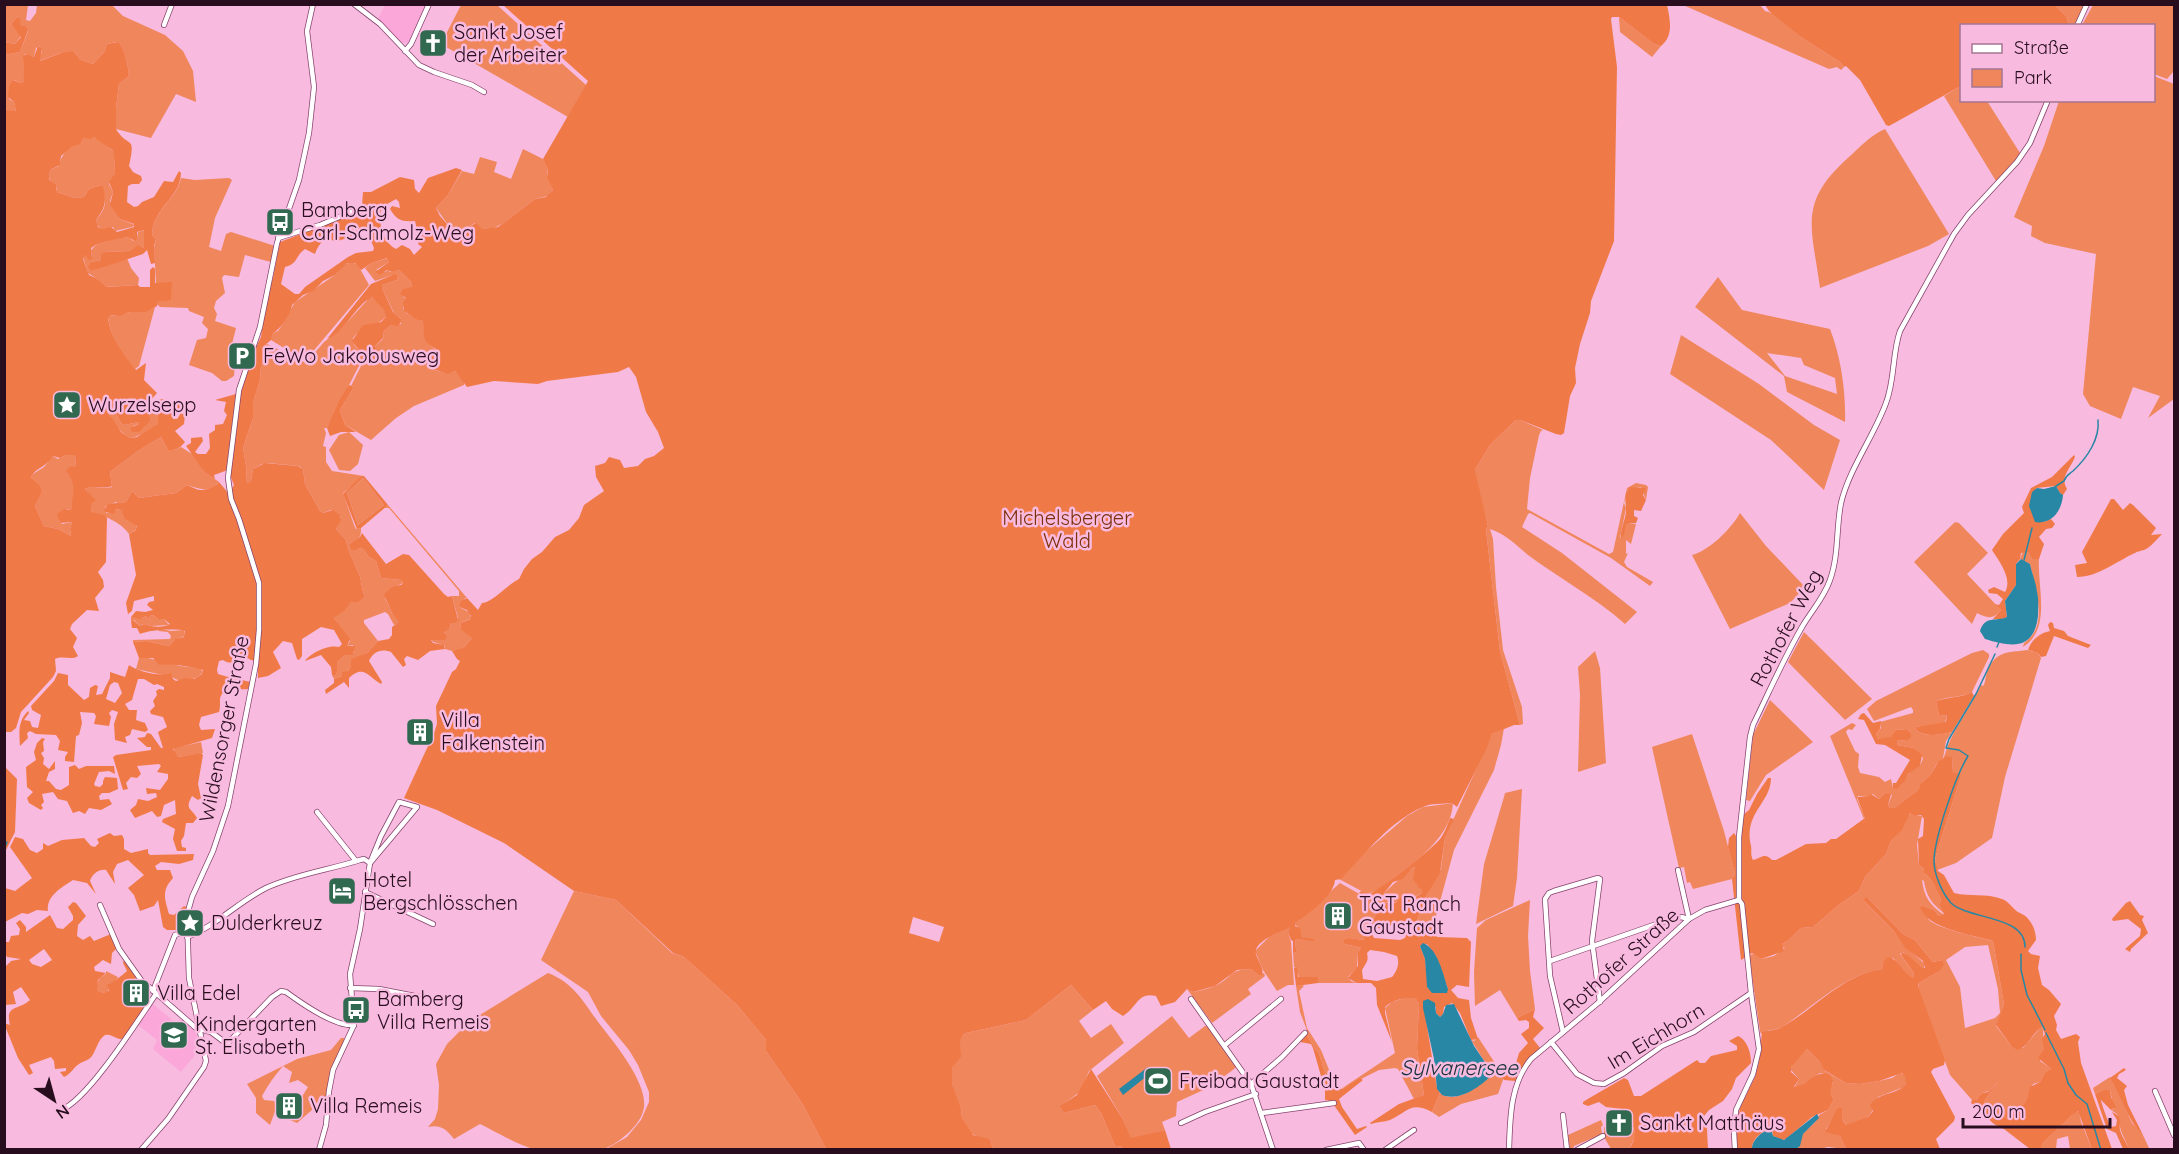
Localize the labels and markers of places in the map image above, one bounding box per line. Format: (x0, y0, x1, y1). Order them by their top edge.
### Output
place label: Sankt Josef der Arbeiter (454, 19, 565, 67)
church icon: Sankt Josef der Arbeiter (417, 27, 449, 59)
place label: Bamberg Carl-Schmolz-Weg (301, 197, 474, 245)
bus stop icon: Bamberg Carl-Schmolz-Weg (264, 206, 296, 238)
parking icon: FeWo Jakobusweg (226, 340, 258, 372)
place label: FeWo Jakobusweg (263, 343, 439, 368)
place icon: Wurzelsepp (51, 389, 83, 421)
place label: Wurzelsepp (88, 392, 196, 417)
place label: Villa Falkenstein (441, 707, 545, 755)
building icon: Villa Falkenstein (404, 716, 436, 748)
place label: Hotel Bergschlösschen (363, 867, 518, 915)
hotel icon: Hotel Bergschlösschen (326, 875, 358, 907)
place label: T&T Ranch Gaustadt (1359, 891, 1461, 939)
building icon: T&T Ranch Gaustadt (1322, 900, 1354, 932)
place icon: Dulderkreuz (174, 907, 206, 939)
place label: Dulderkreuz (211, 910, 323, 935)
building icon: Villa Edel (120, 977, 152, 1009)
place label: Villa Edel (157, 980, 241, 1005)
place label: Bamberg Villa Remeis (377, 986, 489, 1034)
bus stop icon: Bamberg Villa Remeis (340, 994, 372, 1026)
place label: Kindergarten St. Elisabeth (195, 1011, 317, 1059)
school or university icon: Kindergarten St. Elisabeth (158, 1019, 190, 1051)
sports icon: Freibad Gaustadt (1142, 1065, 1174, 1097)
place label: Freibad Gaustadt (1179, 1068, 1340, 1093)
building icon: Villa Remeis (273, 1090, 305, 1122)
place label: Villa Remeis (310, 1093, 422, 1118)
church icon: Sankt Matthäus (1603, 1107, 1635, 1139)
place label: Sankt Matthäus (1640, 1110, 1784, 1135)

